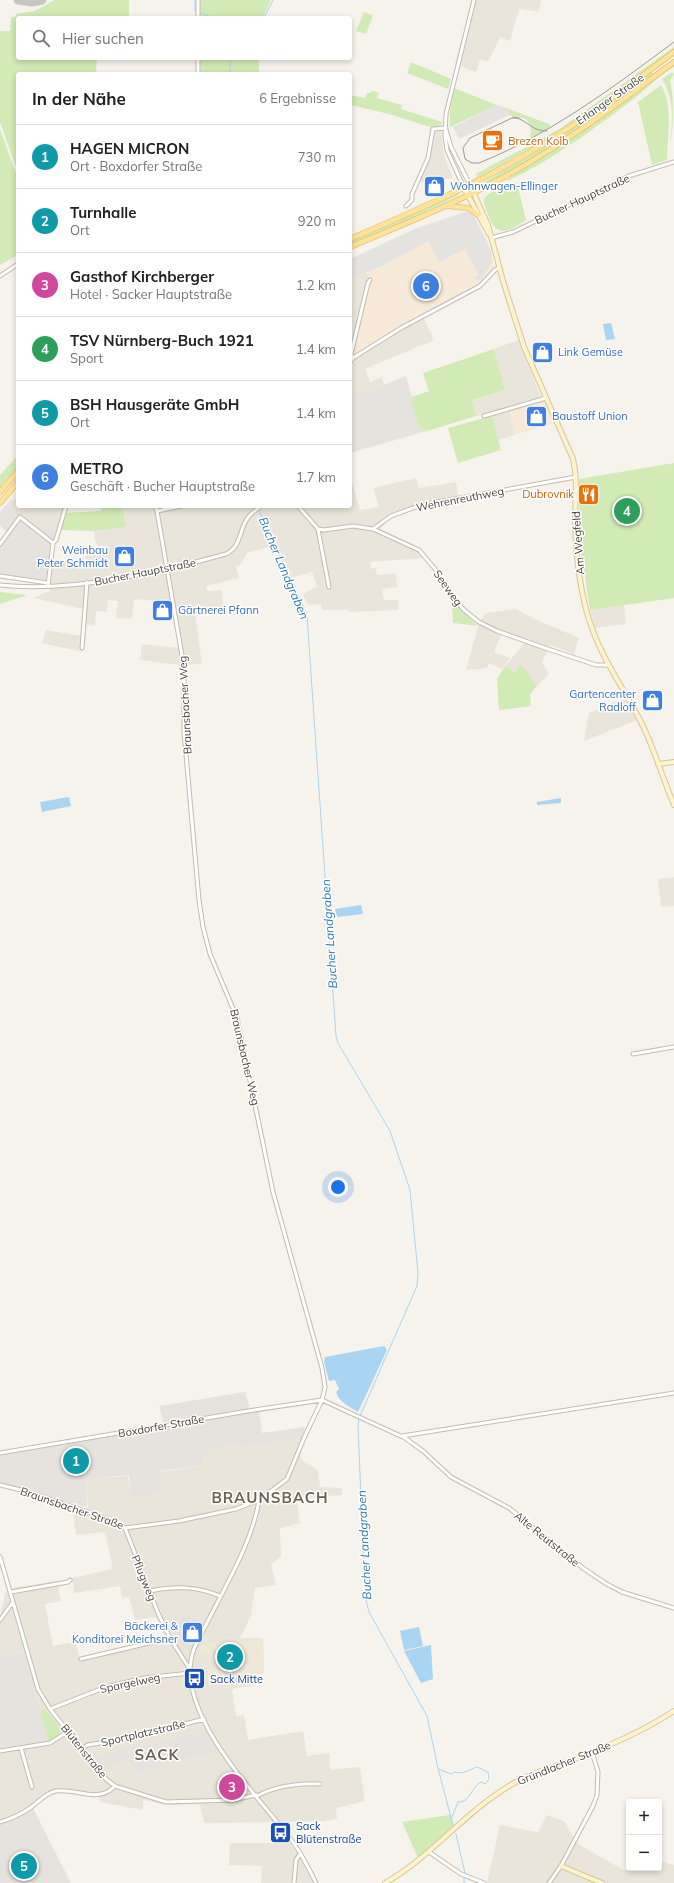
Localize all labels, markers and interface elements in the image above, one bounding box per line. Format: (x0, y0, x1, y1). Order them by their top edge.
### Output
search box (16, 16, 352, 60)
icon: search (30, 27, 52, 49)
text: Hier suchen (62, 29, 144, 48)
street label: Erlanger Straße (573, 70, 647, 128)
text: In der Nähe (32, 88, 126, 109)
text: 6 Ergebnisse (259, 90, 336, 106)
cafe icon: Brezen Kolb (480, 128, 506, 154)
place label: Brezen Kolb (508, 134, 569, 148)
text: HAGEN MICRON (70, 139, 189, 158)
text: 1 (41, 149, 49, 165)
text: 730 m (298, 149, 336, 165)
text: Ort · Boxdorfer Straße (70, 158, 202, 174)
street label: Bucher Hauptstraße (532, 171, 632, 227)
shop icon: Wohnwagen-Ellinger (422, 173, 448, 199)
place label: Wohnwagen-Ellinger (450, 179, 558, 193)
text: Turnhalle (70, 203, 136, 222)
text: 2 (41, 213, 49, 229)
text: 920 m (298, 213, 336, 229)
text: Ort (70, 222, 90, 238)
text: Gasthof Kirchberger (70, 267, 214, 286)
pin: 6 (413, 271, 439, 301)
text: 3 (41, 277, 49, 293)
text: 1.2 km (296, 277, 336, 293)
text: Hotel · Sacker Hauptstraße (70, 286, 232, 302)
text: TSV Nürnberg-Buch 1921 (70, 331, 254, 350)
shop icon: Link Gemüse (530, 339, 556, 365)
text: 4 (41, 341, 49, 357)
text: 1.4 km (296, 341, 336, 357)
place label: Link Gemüse (558, 345, 623, 359)
text: Sport (70, 350, 103, 366)
text: BSH Hausgeräte GmbH (70, 395, 239, 414)
shop icon: Baustoff Union (523, 403, 549, 429)
text: 5 (41, 405, 49, 421)
text: 1.4 km (296, 405, 336, 421)
place label: Baustoff Union (552, 409, 628, 423)
text: Ort (70, 414, 90, 430)
text: METRO (70, 459, 123, 478)
text: 6 (41, 469, 49, 485)
text: 1.7 km (296, 469, 336, 485)
text: Geschäft · Bucher Hauptstraße (70, 478, 255, 494)
restaurant icon: Dubrovnik (576, 481, 602, 507)
street label: Wehrenreuthweg (415, 484, 505, 514)
place label: Dubrovnik (522, 487, 574, 501)
pin: 4 (614, 496, 640, 526)
street label: Am Wegfeld (569, 511, 587, 575)
water label: Bucher Landgraben (256, 515, 312, 621)
place label: Weinbau Peter Schmidt (37, 543, 108, 570)
shop icon: Weinbau Peter Schmidt (111, 543, 137, 569)
street label: Bucher Hauptstraße (93, 555, 197, 589)
street label: Seeweg (431, 567, 465, 609)
shop icon: Gärtnerei Pfann (150, 597, 176, 623)
place label: Gärtnerei Pfann (178, 603, 259, 617)
street label: Braunsbacher Weg (175, 655, 195, 755)
place label: Gartencenter Radloff (569, 687, 636, 714)
shop icon: Gartencenter Radloff (639, 687, 665, 713)
water label: Bucher Landgraben (318, 879, 340, 989)
street label: Braunsbacher Weg (227, 1007, 263, 1107)
your location (328, 1177, 348, 1197)
street label: Boxdorfer Straße (117, 1412, 205, 1440)
pin: 1 (63, 1446, 89, 1476)
street label: Braunsbacher Straße (18, 1484, 126, 1532)
district label: BRAUNSBACH (211, 1488, 329, 1507)
water label: Bucher Landgraben (354, 1490, 374, 1600)
street label: Alte Reutstraße (512, 1508, 582, 1570)
street label: Pflugweg (128, 1553, 160, 1603)
place label: Bäckerei & Konditorei Meichsner (72, 1619, 179, 1646)
shop icon: Bäckerei & Konditorei Meichsner (180, 1619, 206, 1645)
pin: 2 (217, 1642, 243, 1672)
bus stop icon: Sack Mitte (181, 1666, 207, 1692)
street label: Spargelweg (99, 1670, 161, 1696)
place label: Sack Mitte (210, 1672, 263, 1686)
street label: Sportplatzstraße (100, 1717, 186, 1749)
street label: Blütenstraße (58, 1721, 110, 1781)
street label: Gründlacher Straße (515, 1738, 613, 1788)
district label: SACK (135, 1745, 179, 1764)
pin: 3 (219, 1772, 245, 1802)
map controls (626, 1799, 662, 1871)
button: + (626, 1799, 662, 1835)
bus stop icon: Sack Blütenstraße (268, 1819, 294, 1845)
place label: Sack Blütenstraße (296, 1819, 361, 1846)
button: − (626, 1835, 662, 1871)
pin: 5 (11, 1851, 37, 1881)

